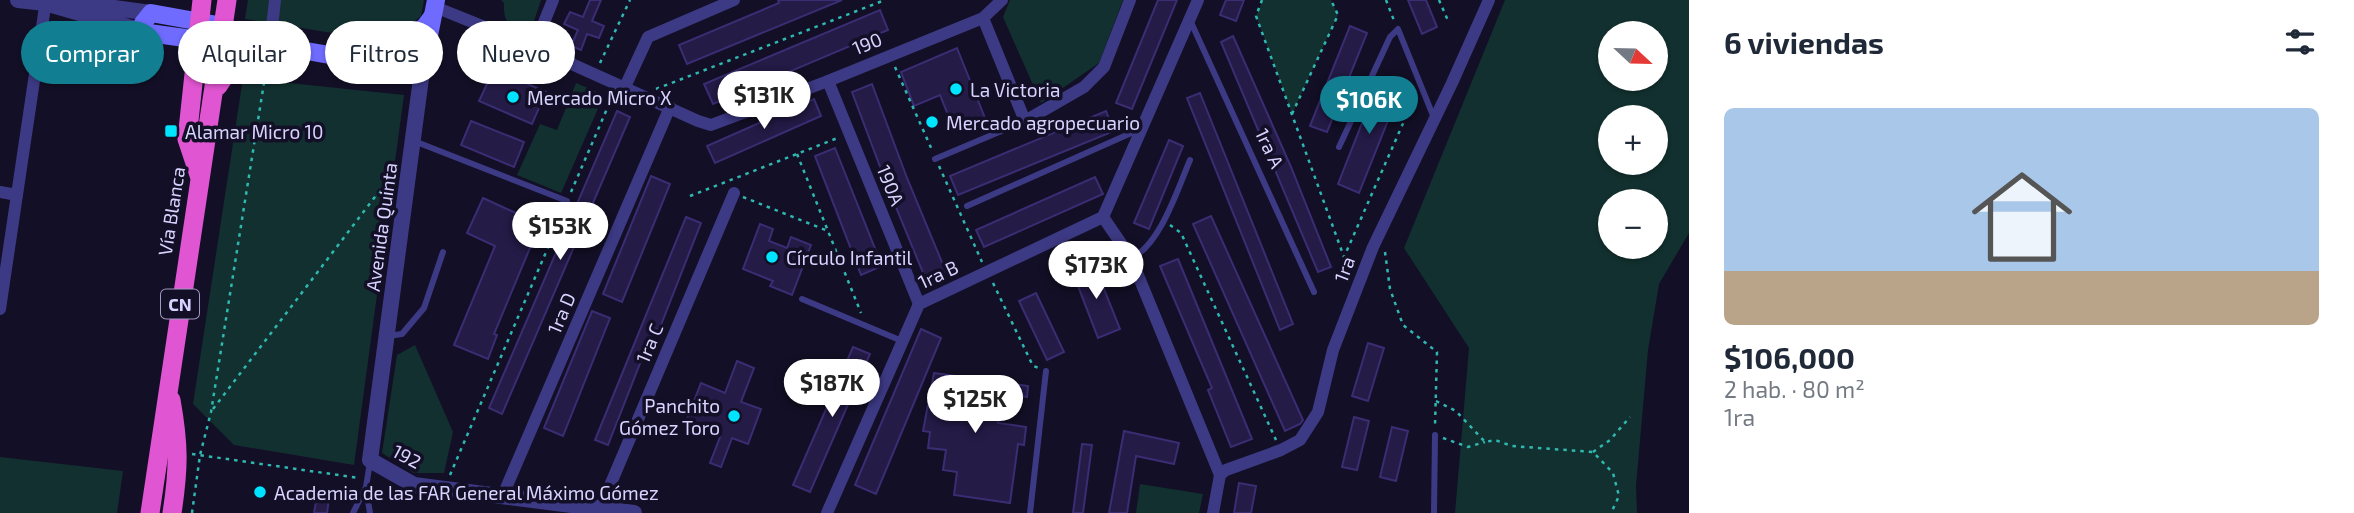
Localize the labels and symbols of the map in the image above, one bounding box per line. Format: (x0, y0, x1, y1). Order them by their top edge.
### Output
north arrow (1598, 21, 1668, 91)
street label: 190 (849, 27, 885, 59)
pin: $131K (715, 72, 813, 131)
pin: $106K (1320, 76, 1418, 136)
place label: La Victoria (970, 78, 1060, 101)
marker: La Victoria (948, 81, 964, 97)
place label: Mercado Micro X (527, 86, 672, 109)
marker: Mercado Micro X (505, 89, 521, 105)
place label: Mercado agropecuario (946, 111, 1140, 134)
marker: Mercado agropecuario (924, 114, 940, 130)
place label: Alamar Micro 10 (185, 120, 324, 143)
marker: Alamar Micro 10 (163, 123, 179, 139)
street label: 1ra A (1251, 124, 1289, 172)
street label: Avenida Quinta (361, 161, 401, 293)
street label: 190A (873, 161, 910, 209)
street label: Vía Blanca (153, 165, 189, 257)
pin: $153K (511, 202, 609, 262)
pin: $173K (1047, 242, 1145, 301)
place label: Círculo Infantil (786, 246, 912, 269)
marker: Círculo Infantil (764, 249, 780, 265)
street label: 1ra (1329, 253, 1359, 285)
street label: 1ra B (914, 255, 962, 293)
street label: 1ra D (542, 289, 580, 337)
road number: CN (161, 290, 199, 318)
street label: 1ra C (630, 320, 668, 366)
pin: $187K (783, 360, 881, 419)
pin: $125K (926, 376, 1024, 435)
place label: Panchito Gómez Toro (619, 394, 720, 439)
marker: Panchito Gómez Toro (726, 408, 742, 424)
street label: 192 (389, 439, 425, 473)
place label: Academia de las FAR General Máximo Gómez (274, 481, 659, 504)
marker: Academia de las FAR General Máximo Gómez (252, 484, 268, 500)

